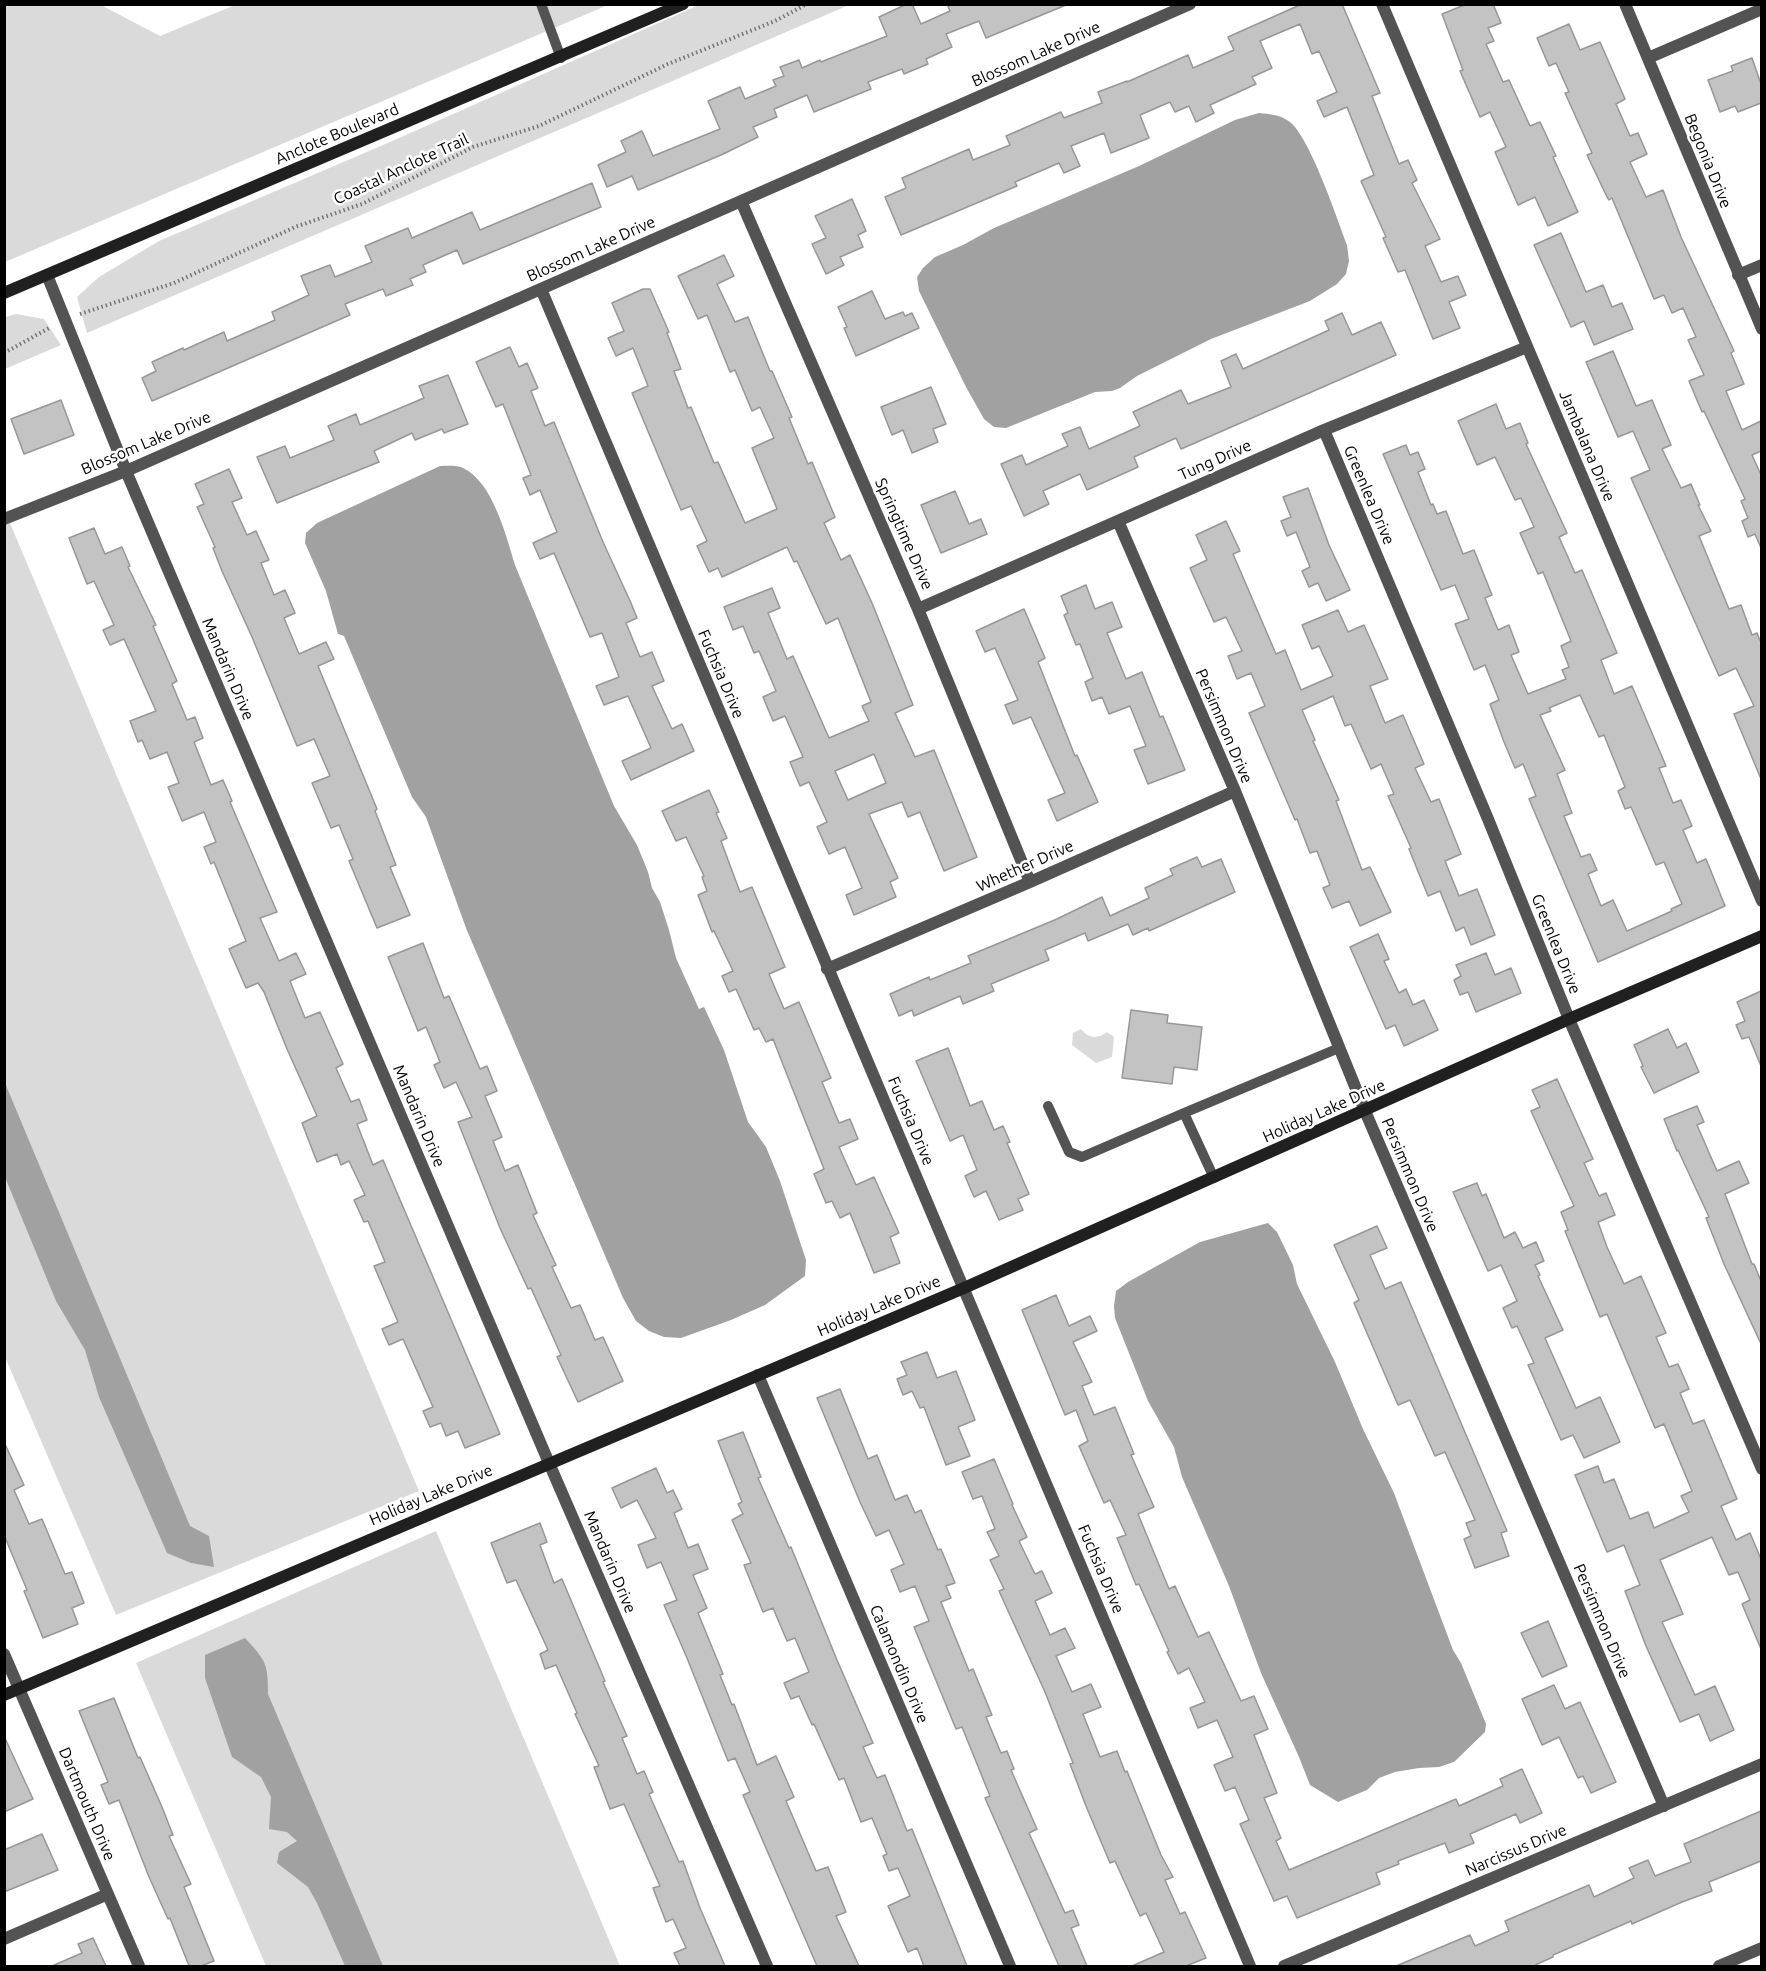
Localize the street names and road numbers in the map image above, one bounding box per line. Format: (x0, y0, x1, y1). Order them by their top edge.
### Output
street label: Blossom Lake Drive (969, 17, 1103, 91)
street label: Anclote Boulevard (272, 99, 402, 169)
street label: Begonia Drive (1680, 111, 1736, 211)
street label: Coastal Anclote Trail (330, 129, 472, 209)
street label: Blossom Lake Drive (524, 212, 658, 286)
street label: Jambalana Drive (1555, 388, 1619, 504)
street label: Blossom Lake Drive (78, 407, 214, 479)
street label: Tung Drive (1176, 435, 1254, 485)
street label: Greenlea Drive (1339, 442, 1399, 548)
street label: Springtime Drive (871, 475, 937, 593)
street label: Mandarin Drive (198, 615, 258, 723)
street label: Fuchsia Drive (694, 627, 748, 721)
street label: Persimmon Drive (1191, 666, 1257, 786)
street label: Whether Drive (973, 836, 1077, 896)
street label: Greenlea Drive (1527, 891, 1585, 997)
street label: Mandarin Drive (389, 1062, 449, 1170)
street label: Fuchsia Drive (884, 1074, 938, 1168)
street label: Holiday Lake Drive (1260, 1075, 1388, 1147)
street label: Persimmon Drive (1377, 1115, 1443, 1235)
street label: Holiday Lake Drive (814, 1271, 944, 1341)
street label: Holiday Lake Drive (366, 1460, 496, 1530)
street label: Mandarin Drive (580, 1508, 640, 1616)
street label: Fuchsia Drive (1074, 1522, 1128, 1616)
street label: Persimmon Drive (1569, 1561, 1635, 1681)
street label: Calamondin Drive (865, 1602, 933, 1726)
street label: Dartmouth Drive (55, 1745, 119, 1863)
street label: Narcissus Drive (1462, 1820, 1570, 1880)

